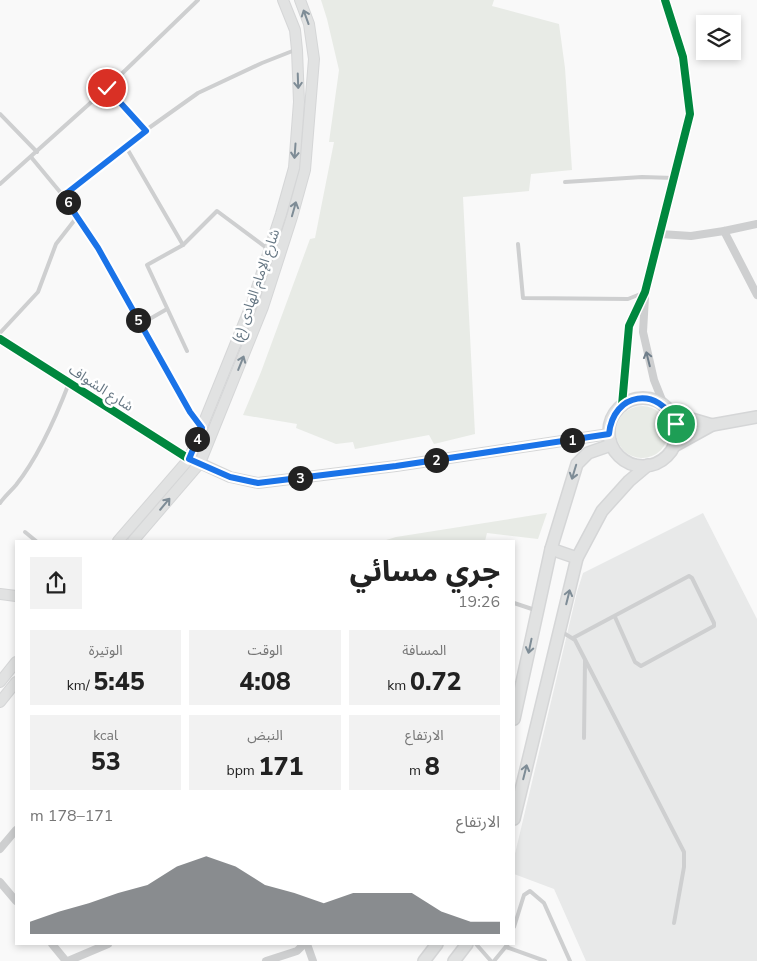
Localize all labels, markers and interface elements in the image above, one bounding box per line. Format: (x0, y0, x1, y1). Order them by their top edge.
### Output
one-way arrow (301, 10, 310, 25)
map controls (696, 15, 741, 60)
button: layers (696, 15, 741, 60)
pin (86, 67, 128, 109)
one-way arrow (294, 73, 303, 89)
icon: check (93, 74, 121, 102)
one-way arrow (291, 143, 300, 159)
pin: 6 (56, 190, 80, 214)
text: 6 (64, 193, 73, 212)
one-way arrow (290, 202, 300, 218)
street label: شارع الإمام الهادی (ع) (228, 227, 285, 346)
pin: 5 (126, 308, 150, 332)
text: 5 (134, 311, 143, 330)
one-way arrow (643, 351, 653, 367)
one-way arrow (237, 355, 246, 371)
street label: شارع الشواف (64, 360, 137, 417)
pin (655, 403, 697, 445)
icon: arrive (662, 410, 690, 438)
pin: 4 (184, 426, 210, 452)
pin: 1 (560, 428, 584, 452)
text: 4 (193, 430, 202, 449)
text: 1 (568, 431, 577, 450)
pin: 2 (424, 448, 448, 472)
text: 2 (432, 451, 441, 470)
one-way arrow (569, 464, 579, 480)
pin: 3 (288, 466, 312, 490)
text: 3 (296, 469, 305, 488)
one-way arrow (159, 498, 170, 511)
text: جري مسائي (350, 553, 500, 591)
button: share (30, 557, 82, 609)
one-way arrow (564, 589, 573, 605)
text: 19:26 (458, 591, 500, 613)
one-way arrow (525, 638, 534, 654)
text: الوتيرة (89, 641, 123, 660)
text: الوقت (247, 641, 283, 660)
text: المسافة (402, 641, 446, 660)
text: 5:45 (93, 665, 145, 699)
text: 4:08 (239, 665, 291, 699)
text: 0.72 (410, 665, 461, 699)
text: /km (67, 676, 93, 695)
text: km (387, 676, 410, 695)
text: kcal (93, 726, 118, 745)
text: النبض (247, 726, 283, 745)
text: الارتفاع (405, 726, 444, 745)
text: 53 (91, 745, 121, 779)
text: 171 (258, 750, 303, 784)
text: 8 (425, 750, 440, 784)
text: bpm (227, 761, 258, 780)
text: m (409, 761, 425, 780)
one-way arrow (521, 764, 530, 780)
text: 171–178 m (30, 805, 113, 827)
text: الارتفاع (456, 811, 500, 833)

